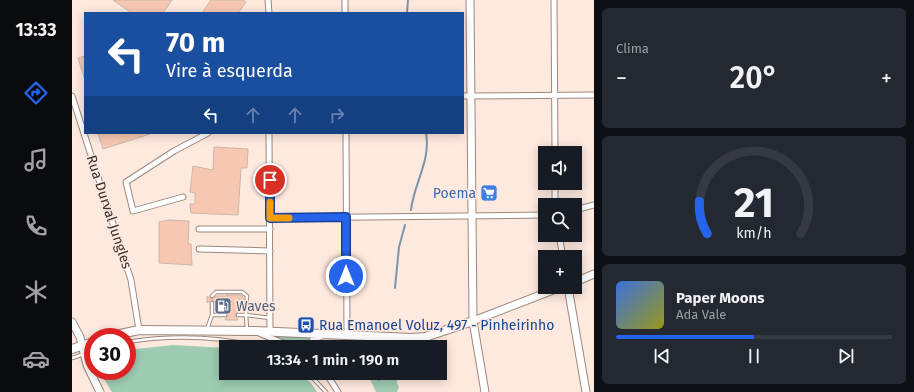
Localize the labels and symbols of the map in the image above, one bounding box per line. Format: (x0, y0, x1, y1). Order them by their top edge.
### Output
street label: Rua Durval Jungles (83, 153, 136, 271)
pin (253, 163, 287, 197)
supermarket icon: Poema (479, 183, 499, 203)
place label: Poema (433, 185, 476, 202)
position arrow (325, 255, 367, 297)
fuel station icon: Waves (213, 296, 233, 316)
place label: Waves (236, 298, 276, 315)
bus stop icon: Rua Emanoel Voluz, 497 - Pinheirinho (296, 315, 316, 335)
place label: Rua Emanoel Voluz, 497 - Pinheirinho (319, 317, 554, 334)
speed limit sign: 30 (84, 328, 136, 380)

